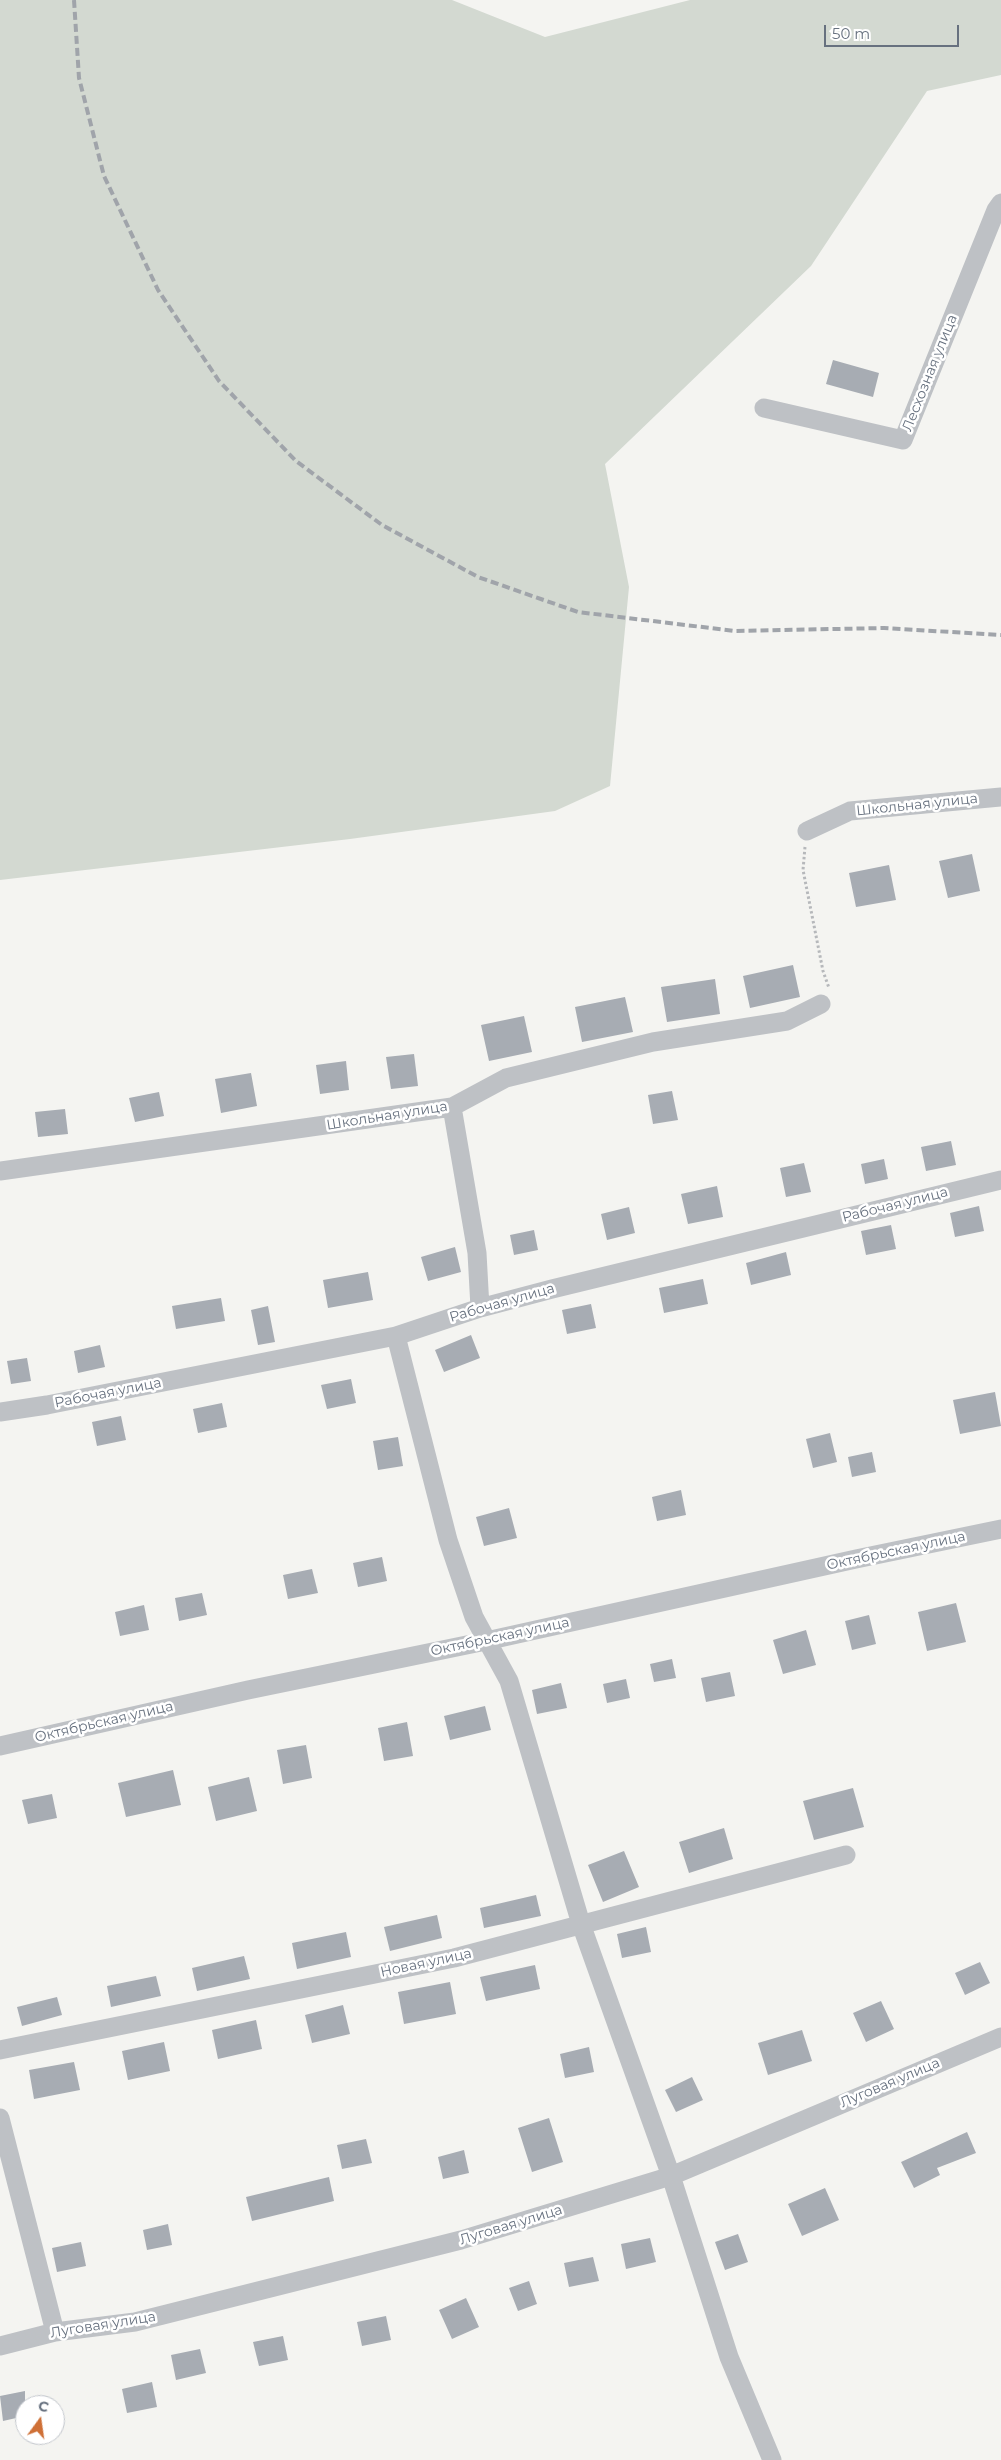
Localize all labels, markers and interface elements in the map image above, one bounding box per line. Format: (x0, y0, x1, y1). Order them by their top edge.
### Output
scale bar (826, 15, 961, 47)
text: 50 m (832, 24, 870, 43)
street label: Лесхозная улица (899, 312, 961, 434)
street label: Школьная улица (855, 790, 979, 820)
street label: Школьная улица (325, 1098, 449, 1134)
street label: Рабочая улица (840, 1184, 950, 1226)
street label: Рабочая улица (448, 1280, 556, 1326)
street label: Рабочая улица (53, 1374, 163, 1412)
street label: Октябрьская улица (825, 1528, 967, 1574)
street label: Октябрьская улица (429, 1614, 571, 1660)
street label: Октябрьская улица (33, 1698, 175, 1746)
street label: Новая улица (379, 1945, 473, 1981)
street label: Луговая улица (838, 2054, 942, 2112)
street label: Луговая улица (458, 2201, 564, 2249)
street label: Луговая улица (49, 2308, 157, 2342)
north arrow (15, 2395, 65, 2445)
text: С (36, 2396, 50, 2416)

